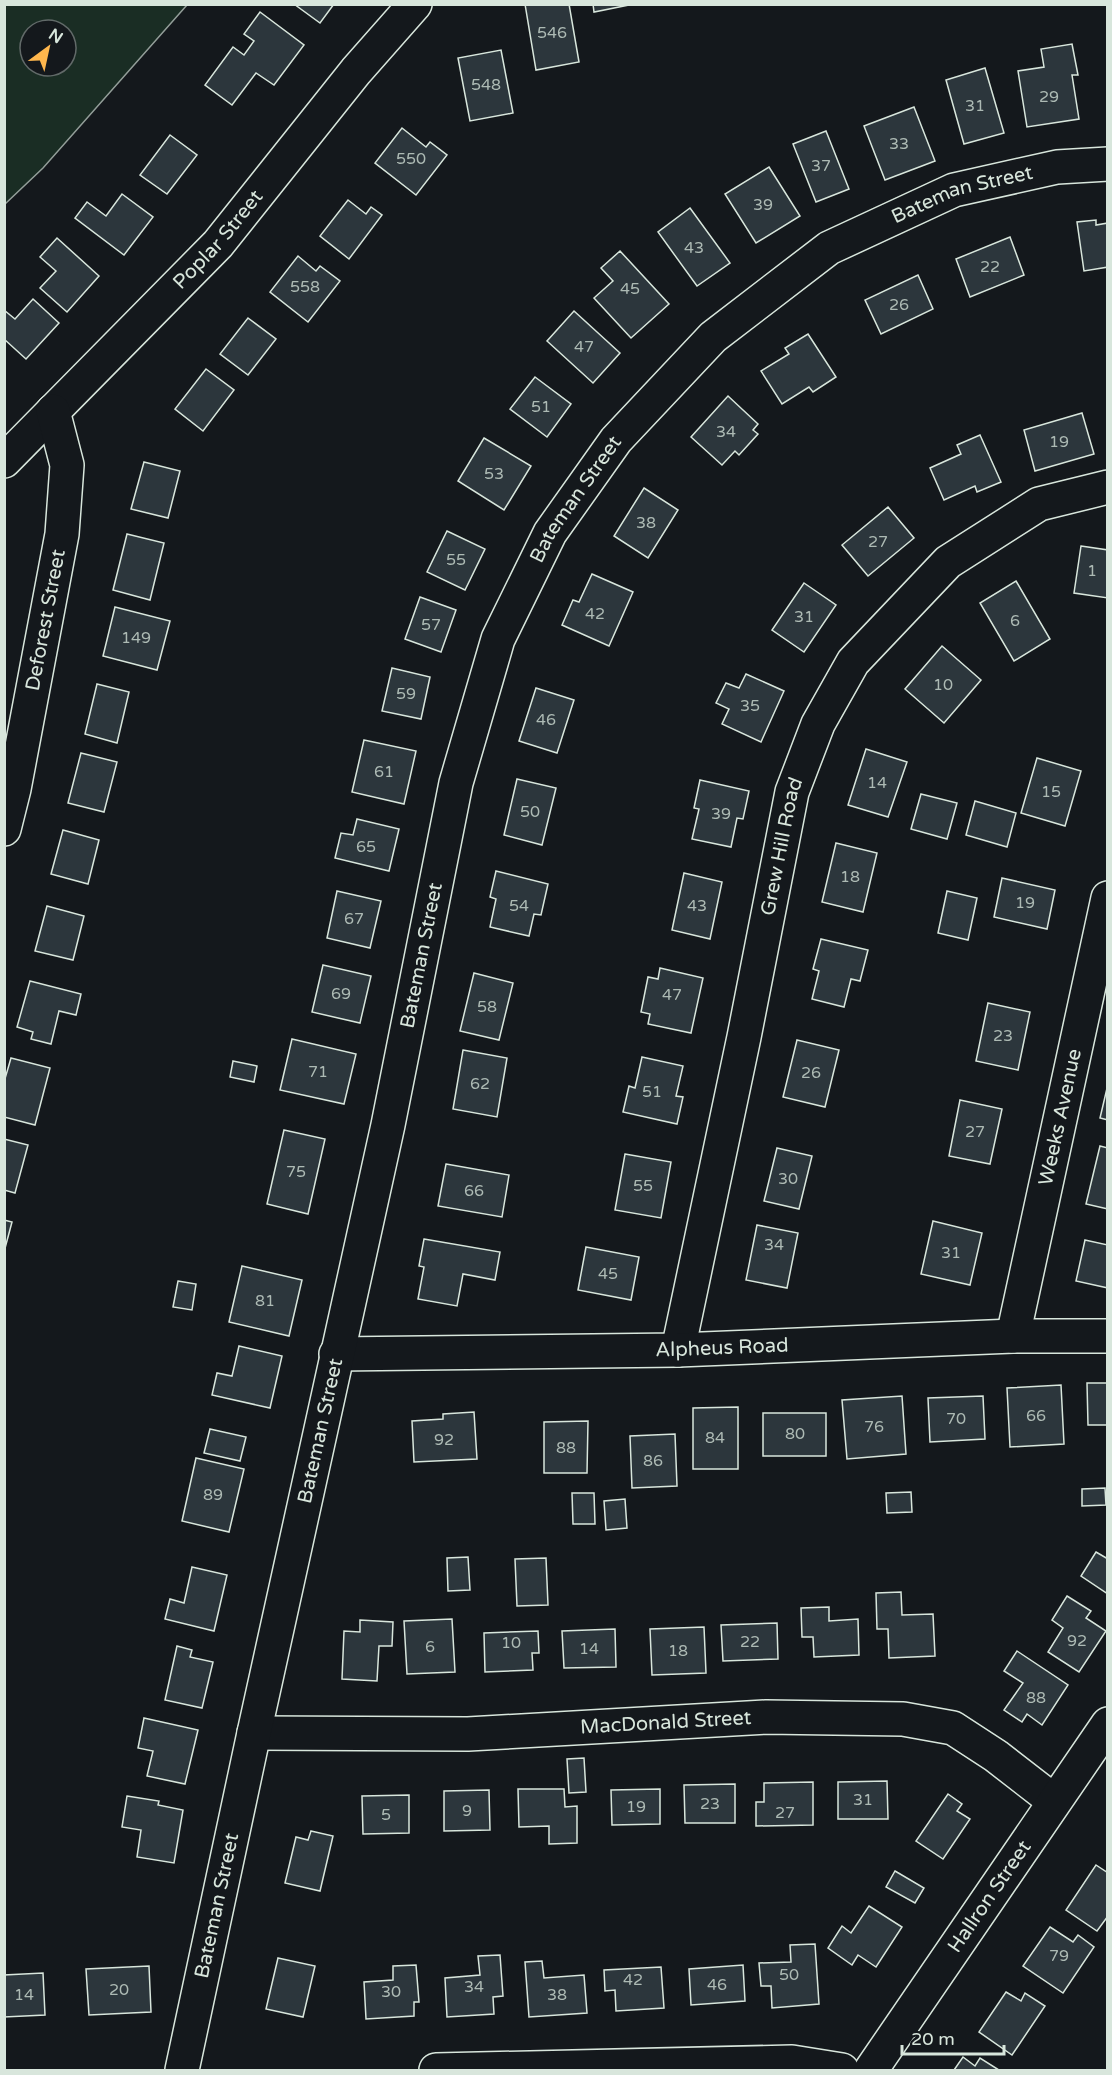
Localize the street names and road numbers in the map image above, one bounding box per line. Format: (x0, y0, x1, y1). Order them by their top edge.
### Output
street label: Bateman Street (888, 161, 1035, 229)
street label: Poplar Street (168, 185, 268, 294)
street label: Bateman Street (525, 431, 627, 567)
street label: Deforest Street (21, 547, 71, 693)
street label: Grew Hill Road (756, 774, 808, 918)
street label: Bateman Street (396, 880, 448, 1030)
street label: Weeks Avenue (1034, 1047, 1087, 1188)
street label: Alpheus Road (655, 1333, 789, 1362)
street label: Bateman Street (293, 1356, 348, 1506)
street label: MacDonald Street (579, 1706, 752, 1740)
street label: Bateman Street (190, 1831, 244, 1981)
street label: Hallron Street (943, 1836, 1037, 1957)

